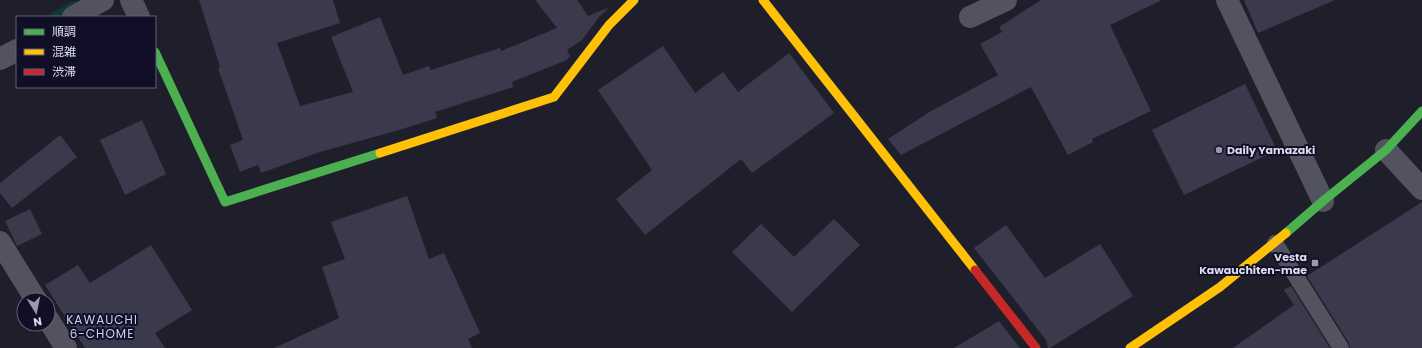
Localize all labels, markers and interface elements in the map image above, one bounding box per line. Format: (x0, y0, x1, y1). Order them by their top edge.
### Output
legend (16, 16, 156, 88)
text: 順調 (52, 23, 76, 40)
text: 混雑 (52, 43, 76, 60)
text: 渋滞 (52, 63, 76, 80)
place label: Daily Yamazaki (1227, 142, 1315, 158)
marker: Daily Yamazaki (1214, 145, 1224, 155)
place label: Vesta Kawauchiten-mae (1199, 249, 1307, 278)
marker: Vesta Kawauchiten-mae (1310, 258, 1320, 268)
north arrow (16, 292, 56, 332)
district label: KAWAUCHI 6-CHOME (66, 311, 138, 342)
text: N (32, 313, 43, 330)

